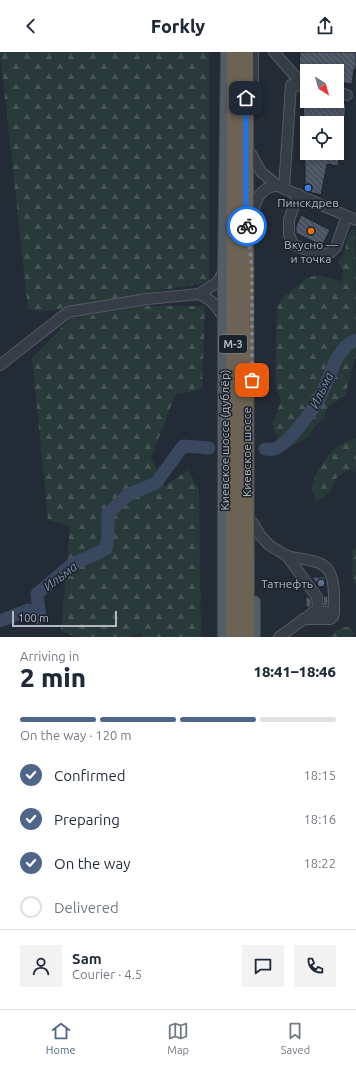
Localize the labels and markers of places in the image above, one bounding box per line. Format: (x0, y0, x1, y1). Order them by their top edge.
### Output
pin (229, 81, 263, 115)
marker: Пинскдрев (303, 183, 313, 193)
place label: Пинскдрев (277, 196, 339, 209)
marker: Вкусно — и точка (306, 226, 316, 236)
place label: Вкусно — и точка (284, 238, 338, 265)
pin (235, 363, 269, 397)
place label: Татнефть (261, 577, 313, 590)
marker: Татнефть (316, 578, 326, 588)

